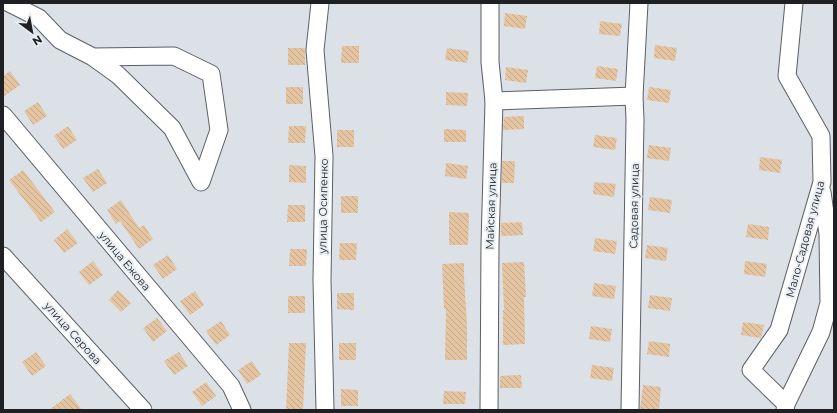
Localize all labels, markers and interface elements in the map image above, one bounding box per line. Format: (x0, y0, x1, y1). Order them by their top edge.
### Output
north arrow (12, 12, 52, 52)
text: N (30, 32, 45, 49)
street label: улица Осипенко (315, 158, 331, 255)
street label: Майская улица (482, 162, 500, 250)
street label: Садовая улица (626, 163, 642, 249)
street label: Мало-Садовая улица (783, 179, 827, 299)
street label: улица Ежова (95, 228, 154, 294)
street label: улица Серова (41, 298, 105, 367)

